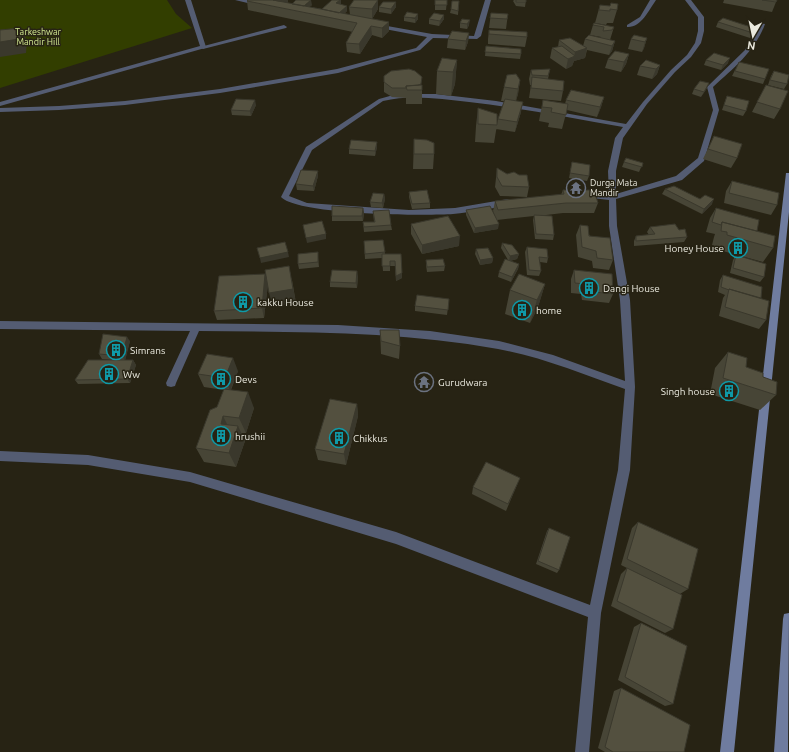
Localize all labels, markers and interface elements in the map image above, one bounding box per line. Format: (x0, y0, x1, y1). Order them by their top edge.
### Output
north arrow (733, 16, 773, 56)
park label: Tarkeshwar Mandir Hill (15, 27, 62, 47)
text: N (746, 39, 756, 52)
temple icon: Durga Mata Mandir (565, 177, 587, 199)
place label: Durga Mata Mandir (590, 178, 637, 198)
building icon: Honey House (727, 237, 749, 259)
place label: Honey House (664, 243, 724, 254)
building icon: Dangi House (578, 277, 600, 299)
place label: Dangi House (603, 283, 660, 294)
building icon: kakku House (232, 291, 254, 313)
place label: kakku House (257, 297, 314, 308)
building icon: home (511, 299, 533, 321)
place label: home (536, 305, 562, 316)
building icon: Simrans (105, 339, 127, 361)
place label: Simrans (130, 345, 165, 356)
building icon: Ww (98, 363, 120, 385)
building icon: Devs (210, 368, 232, 390)
place label: Ww (123, 369, 140, 380)
temple icon: Gurudwara (413, 371, 435, 393)
place label: Devs (235, 374, 257, 385)
place label: Gurudwara (438, 377, 488, 388)
building icon: Singh house (718, 380, 740, 402)
place label: Singh house (661, 386, 715, 397)
building icon: hrushii (210, 425, 232, 447)
building icon: Chikkus (328, 427, 350, 449)
place label: hrushii (235, 431, 265, 442)
place label: Chikkus (353, 433, 387, 444)

